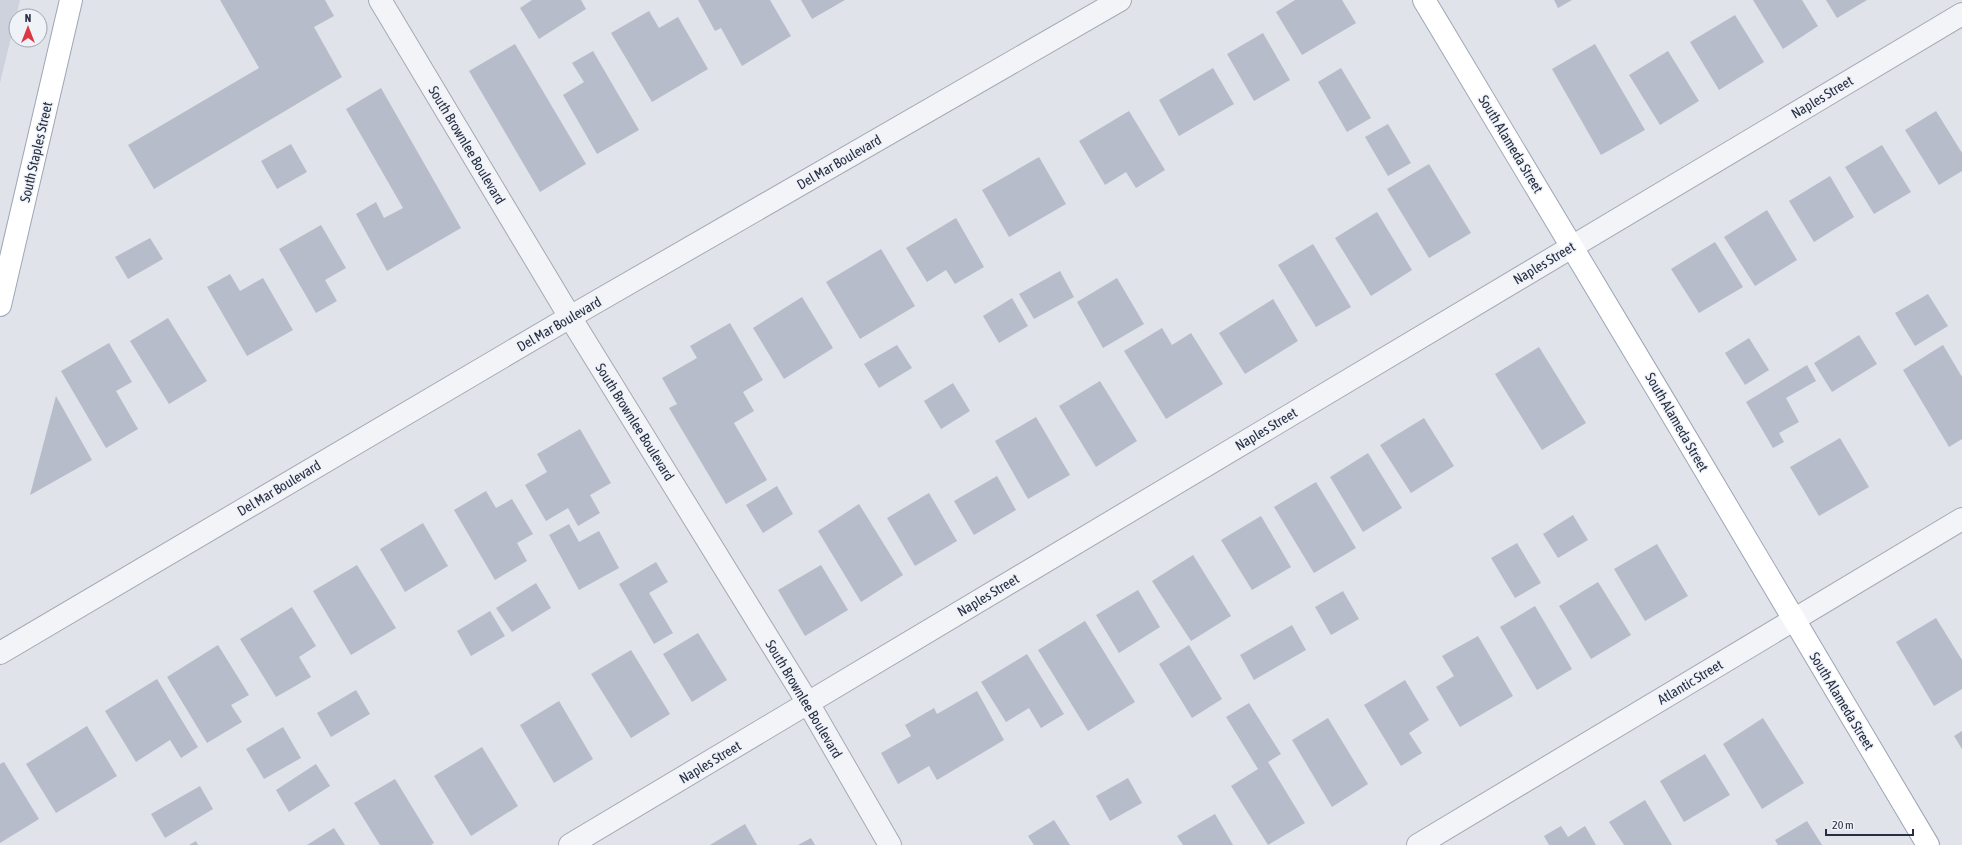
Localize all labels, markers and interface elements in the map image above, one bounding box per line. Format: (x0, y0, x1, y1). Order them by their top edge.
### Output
north arrow (8, 8, 48, 48)
text: N (25, 12, 31, 24)
street label: Naples Street (1788, 72, 1856, 122)
street label: South Brownlee Boulevard (425, 83, 509, 207)
street label: South Alameda Street (1476, 92, 1546, 196)
street label: South Staples Street (17, 100, 55, 204)
street label: Del Mar Boulevard (794, 131, 884, 193)
street label: Naples Street (1510, 238, 1578, 288)
street label: Del Mar Boulevard (514, 293, 604, 355)
street label: South Brownlee Boulevard (592, 360, 678, 484)
street label: South Alameda Street (1642, 370, 1712, 474)
street label: Naples Street (1232, 404, 1300, 454)
street label: Del Mar Boulevard (234, 457, 324, 519)
street label: Naples Street (954, 570, 1022, 620)
street label: South Brownlee Boulevard (762, 637, 846, 761)
street label: South Alameda Street (1807, 649, 1877, 753)
street label: Atlantic Street (1655, 656, 1725, 708)
street label: Naples Street (676, 737, 744, 787)
scale bar (1826, 811, 1913, 837)
text: 20 m (1832, 818, 1854, 832)

